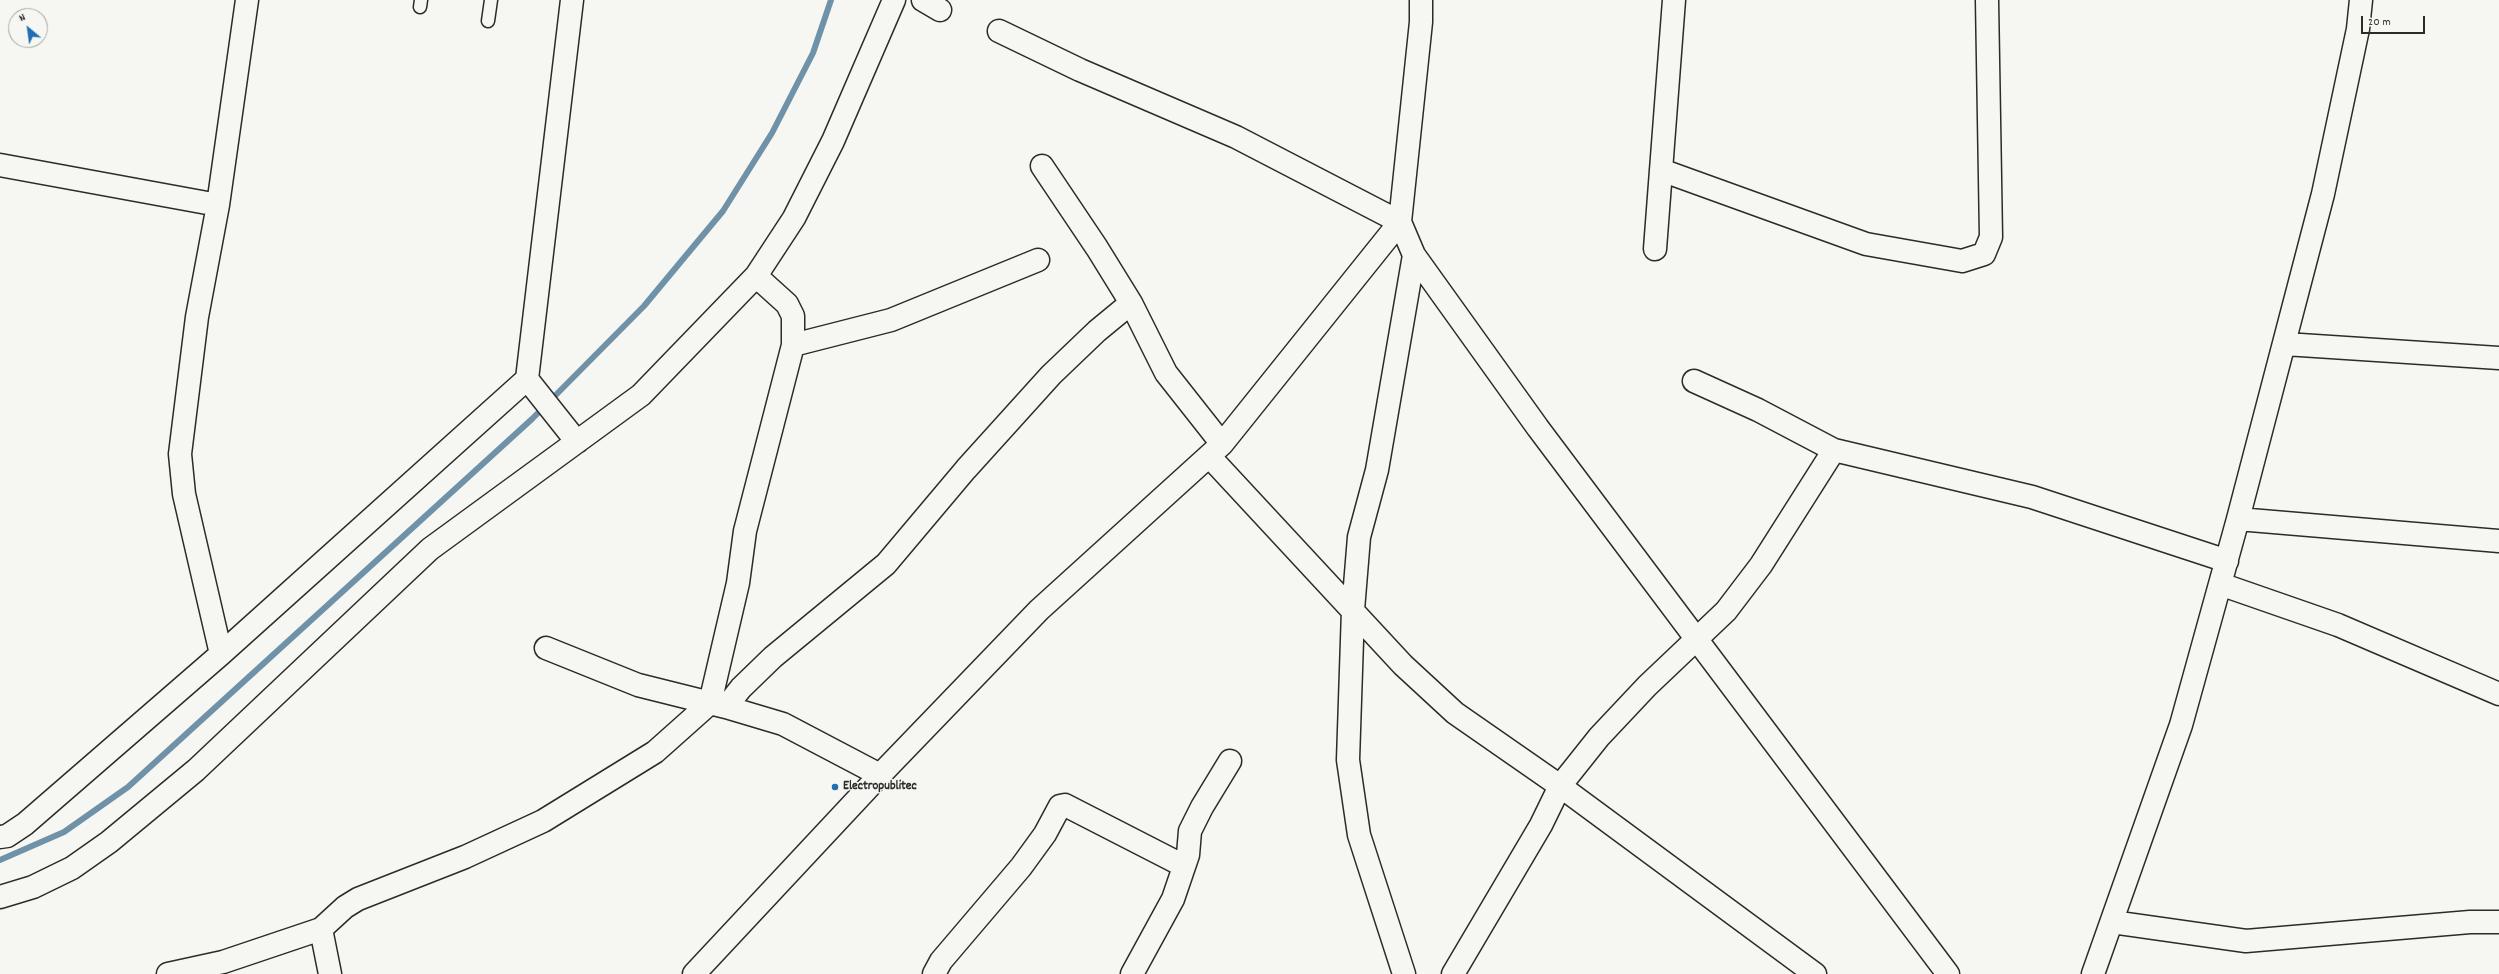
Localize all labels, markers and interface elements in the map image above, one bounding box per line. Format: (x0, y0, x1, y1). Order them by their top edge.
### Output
north arrow (8, 8, 48, 48)
scale bar (2363, 8, 2427, 34)
text: N (16, 10, 29, 27)
text: 20 m (2368, 14, 2391, 31)
place label: Electropublitec (843, 779, 917, 795)
marker: Electropublitec (830, 782, 840, 792)

